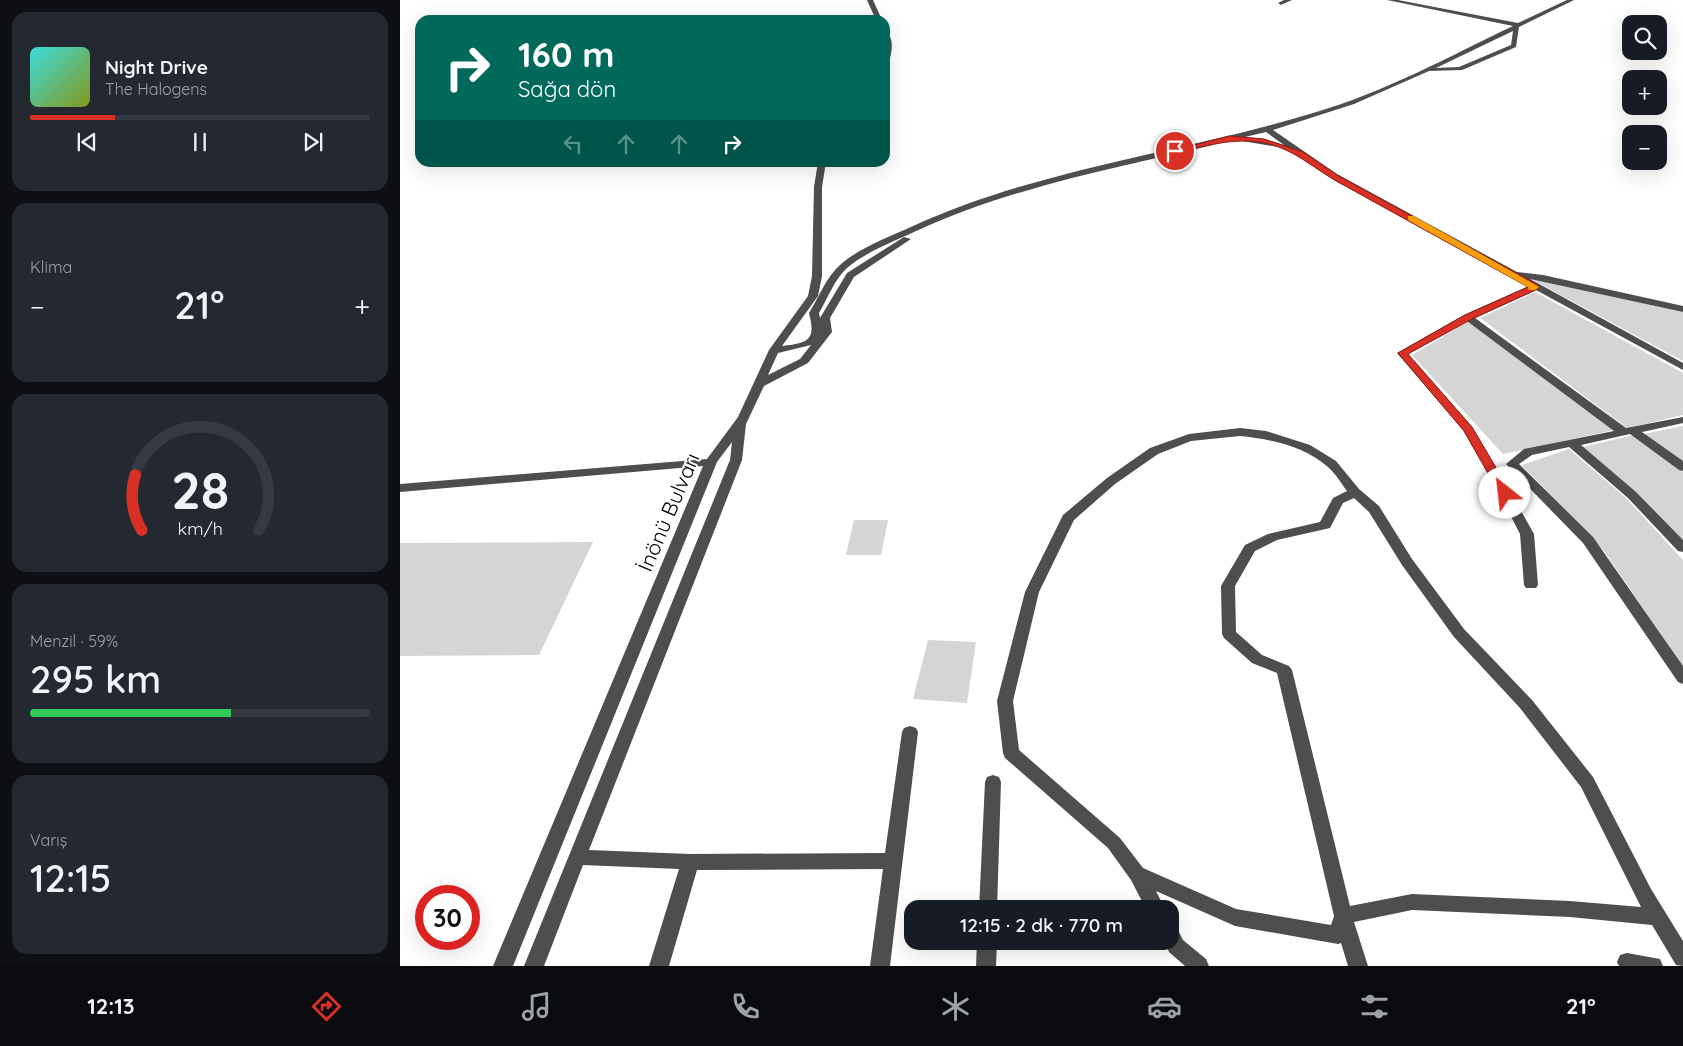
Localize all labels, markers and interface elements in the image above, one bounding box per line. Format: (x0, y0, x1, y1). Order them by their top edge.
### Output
map controls (1622, 15, 1667, 170)
button: search (1622, 15, 1667, 60)
text: 160 m (518, 32, 615, 76)
icon: right (435, 35, 500, 100)
text: Night Drive (105, 55, 208, 79)
button: + (1622, 70, 1667, 115)
text: Sağa dön (518, 75, 616, 103)
text: The Halogens (105, 79, 207, 99)
button: − (1622, 125, 1667, 170)
icon: previous (73, 128, 101, 156)
icon: pause (186, 128, 214, 156)
icon: next (299, 128, 327, 156)
icon: left (559, 130, 587, 158)
icon: ahead (612, 130, 640, 158)
icon: ahead (665, 130, 693, 158)
icon: right (718, 130, 746, 158)
pin (1154, 130, 1196, 172)
icon: arrive (1161, 137, 1189, 165)
text: Klima (30, 257, 72, 277)
text: 21° (174, 281, 224, 329)
text: − (30, 289, 45, 324)
text: + (354, 289, 370, 324)
street label: İnönü Bulvarı (631, 449, 705, 575)
text: 28 (171, 457, 229, 522)
position arrow (1478, 466, 1530, 518)
text: km/h (177, 517, 223, 539)
text: Menzil · 59% (30, 631, 118, 651)
text: 295 km (30, 655, 161, 703)
text: Varış (30, 830, 67, 850)
text: 12:15 (30, 854, 111, 902)
speed limit sign: 30 (415, 885, 480, 950)
text: 12:15 · 2 dk · 770 m (960, 913, 1123, 937)
icon: directions (309, 989, 344, 1024)
icon: music (519, 989, 554, 1024)
icon: phone (728, 989, 763, 1024)
icon: climate (938, 989, 973, 1024)
icon: car (1147, 989, 1182, 1024)
icon: filters (1357, 989, 1392, 1024)
text: 12:13 (87, 992, 135, 1020)
text: 21° (1566, 992, 1596, 1020)

